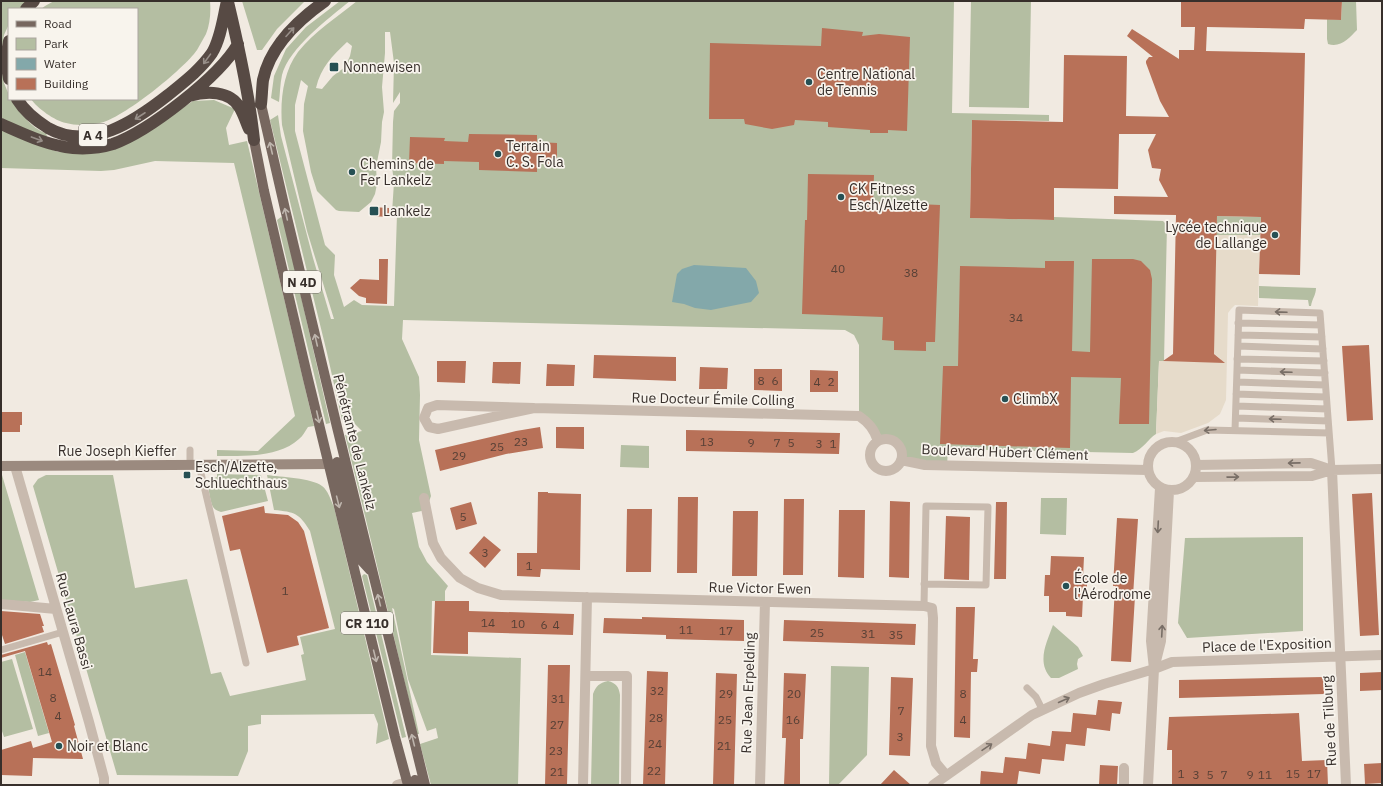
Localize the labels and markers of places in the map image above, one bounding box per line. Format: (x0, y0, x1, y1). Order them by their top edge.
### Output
place label: Nonnewisen (343, 58, 421, 76)
marker: Nonnewisen (328, 61, 340, 73)
place label: Centre National de Tennis (817, 65, 915, 99)
marker: Centre National de Tennis (804, 77, 814, 87)
place label: Terrain C. S. Fola (506, 137, 564, 171)
marker: Terrain C. S. Fola (493, 149, 503, 159)
place label: Chemins de Fer Lankelz (360, 155, 434, 189)
marker: Chemins de Fer Lankelz (347, 167, 357, 177)
place label: CK Fitness Esch/Alzette (849, 180, 928, 214)
marker: CK Fitness Esch/Alzette (836, 192, 846, 202)
place label: Lankelz (383, 202, 431, 220)
marker: Lankelz (368, 205, 380, 217)
place label: Lycée technique de Lallange (1165, 218, 1267, 252)
marker: Lycée technique de Lallange (1270, 230, 1280, 240)
place label: ClimbX (1013, 390, 1058, 408)
marker: ClimbX (1000, 394, 1010, 404)
place label: Esch/Alzette, Schluechthaus (195, 458, 288, 492)
marker: Esch/Alzette, Schluechthaus (182, 470, 192, 480)
place label: École de l'Aérodrome (1074, 568, 1151, 603)
marker: École de l'Aérodrome (1061, 581, 1071, 591)
place label: Noir et Blanc (67, 737, 148, 755)
marker: Noir et Blanc (54, 741, 64, 751)

